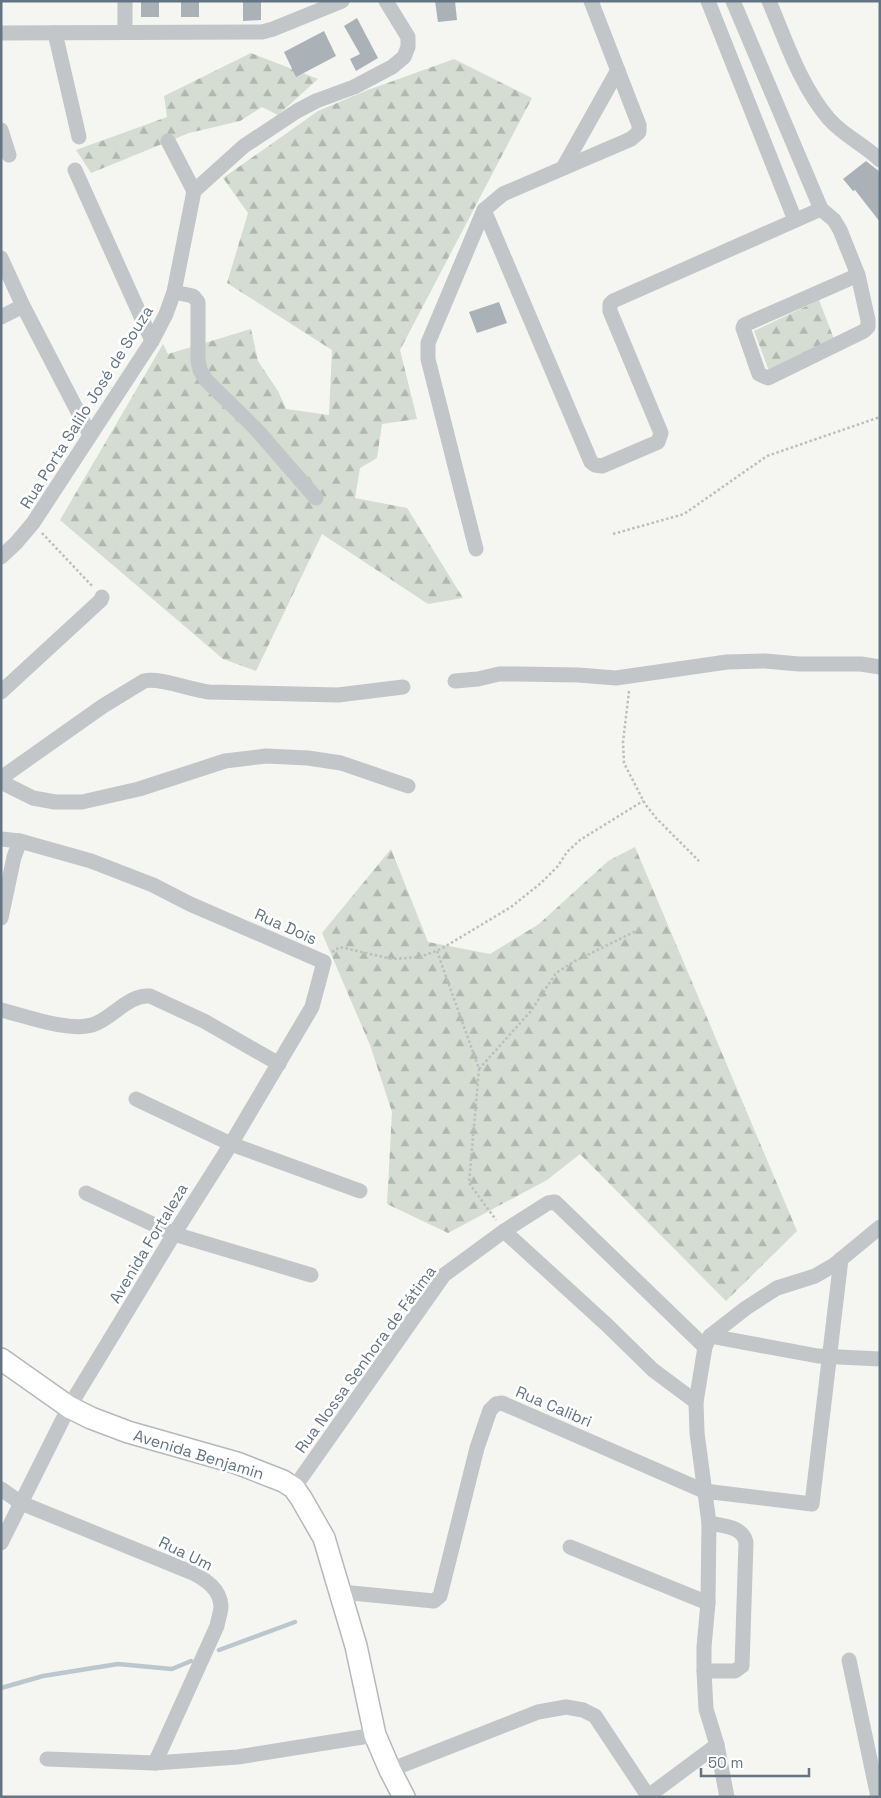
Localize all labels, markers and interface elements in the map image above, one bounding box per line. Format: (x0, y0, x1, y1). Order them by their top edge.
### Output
street label: Rua Porta Salilo José de Souza (15, 302, 158, 513)
street label: Rua Dois (251, 903, 320, 949)
street label: Avenida Fortaleza (104, 1179, 193, 1307)
street label: Rua Nossa Senhora de Fátima (290, 1261, 441, 1457)
street label: Rua Calibri (513, 1381, 595, 1432)
street label: Avenida Benjamin (131, 1425, 267, 1484)
street label: Rua Um (155, 1531, 216, 1576)
scale bar (701, 1746, 808, 1778)
text: 50 m (708, 1753, 743, 1772)

